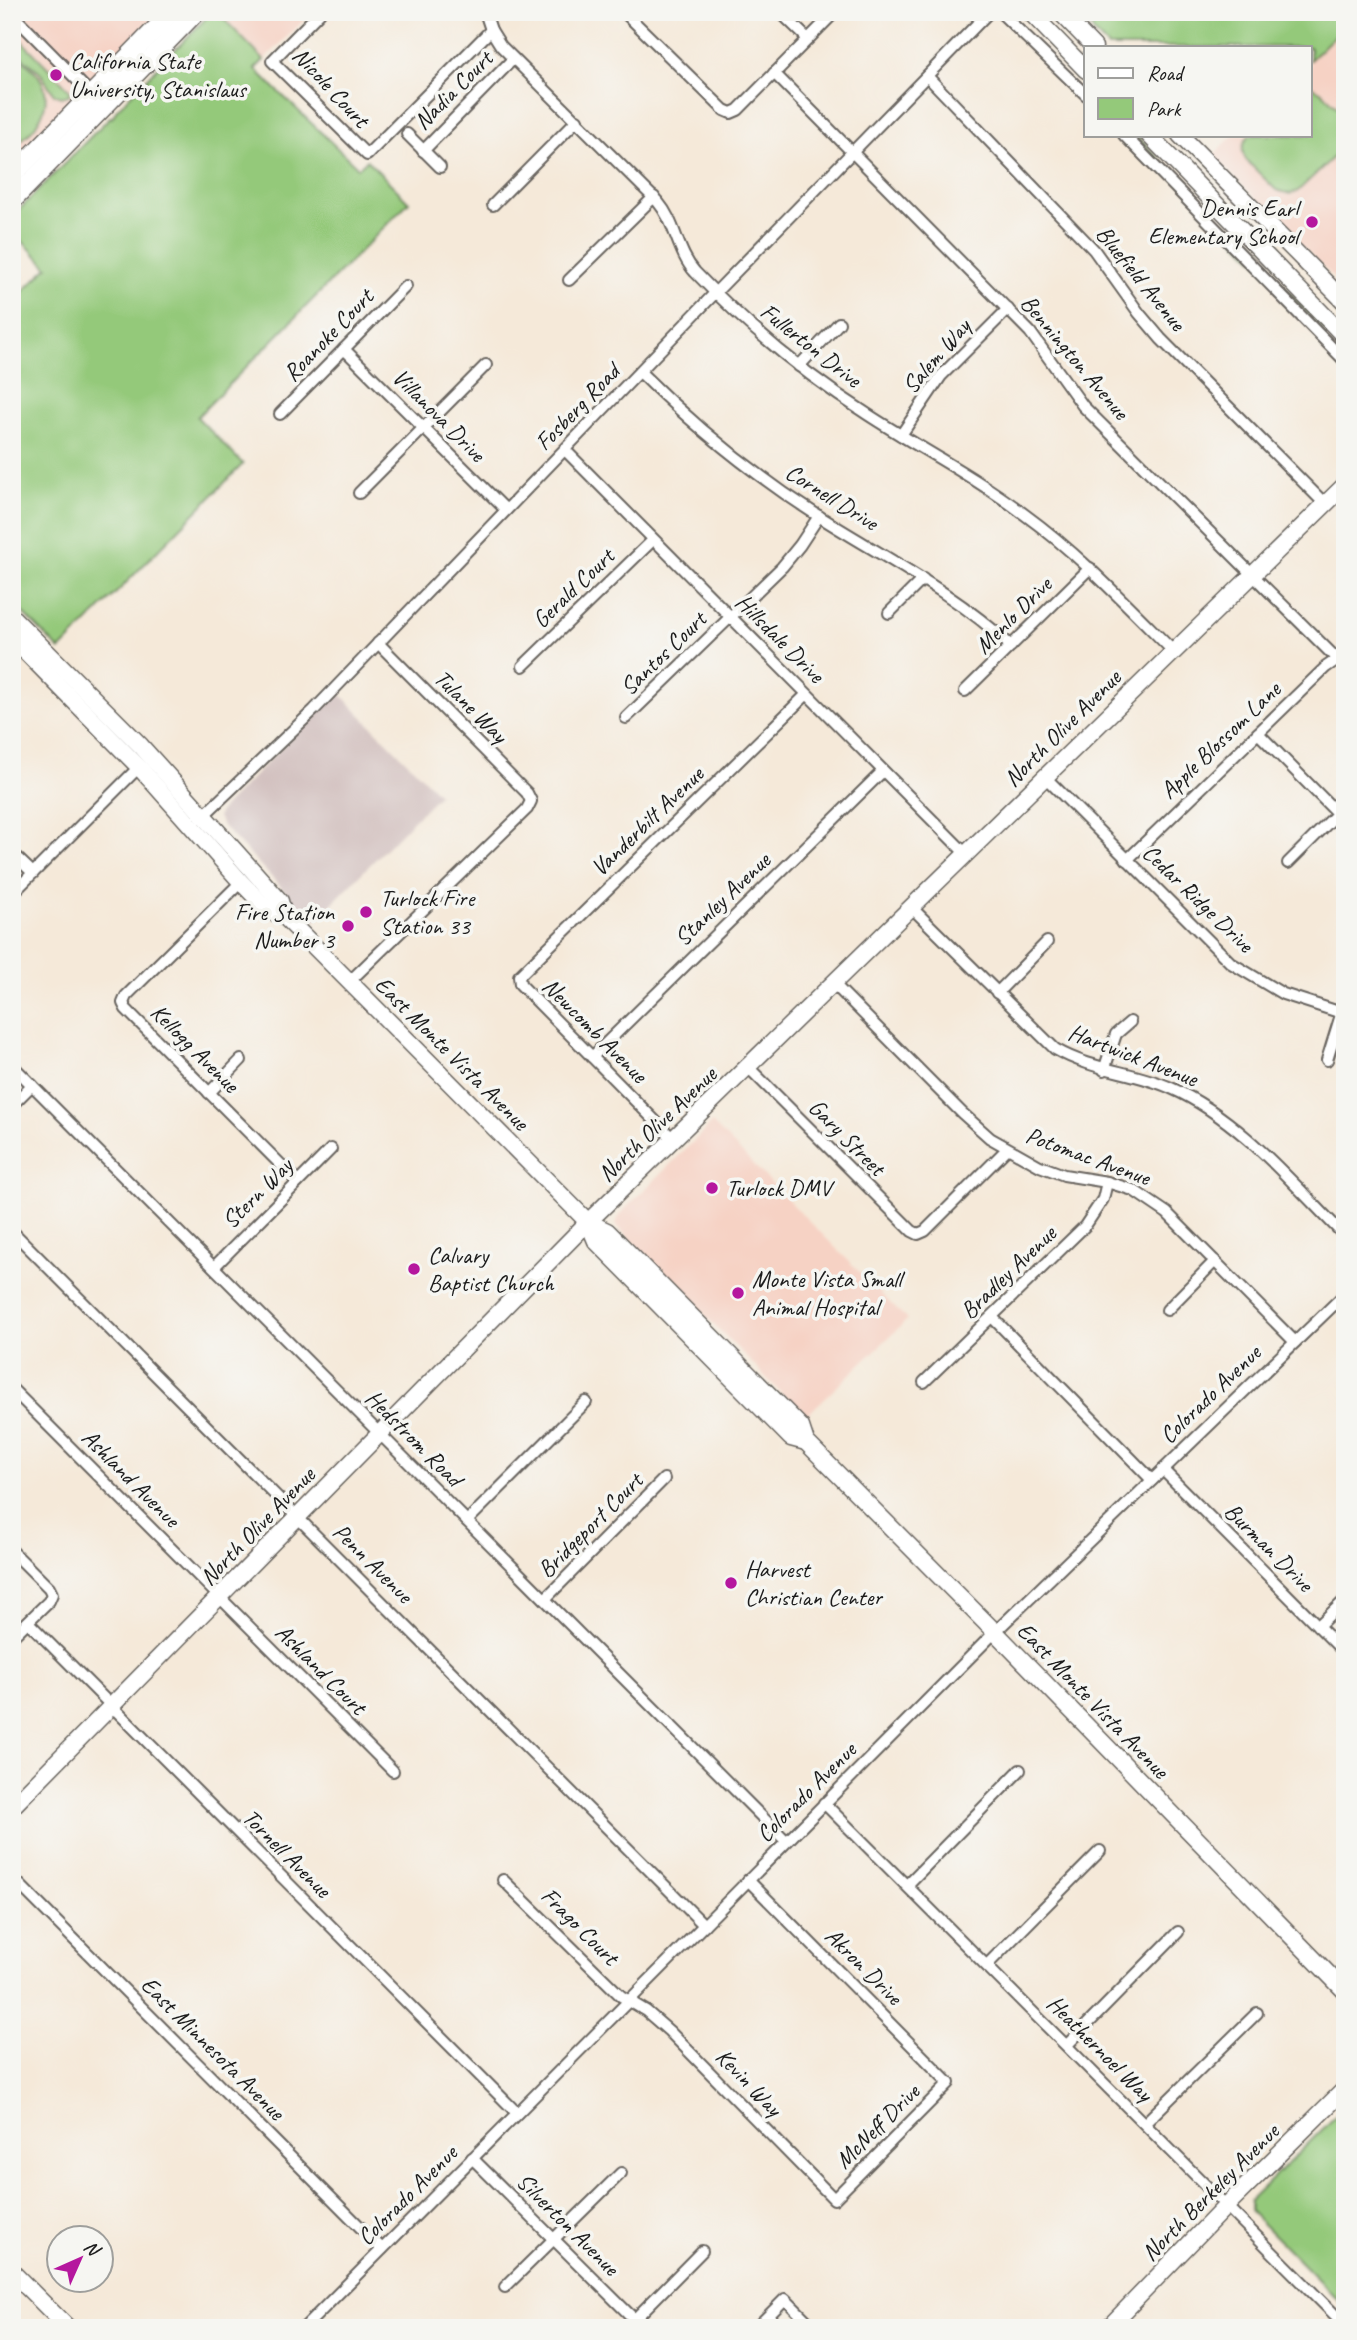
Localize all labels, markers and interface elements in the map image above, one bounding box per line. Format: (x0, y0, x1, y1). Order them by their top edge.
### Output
street label: Nicole Court (286, 40, 377, 135)
street label: Nadia Court (407, 43, 500, 136)
place label: California State University, Stanislaus (70, 46, 247, 104)
legend (1084, 46, 1312, 136)
text: Road (1147, 60, 1186, 86)
marker: California State University, Stanislaus (48, 67, 64, 83)
text: Park (1147, 96, 1182, 122)
place label: Dennis Earl Elementary School (1148, 193, 1302, 251)
marker: Dennis Earl Elementary School (1304, 214, 1320, 230)
street label: Bluefield Avenue (1089, 219, 1194, 338)
street label: Roanoke Court (276, 281, 381, 388)
street label: Bennington Avenue (1014, 288, 1137, 427)
street label: Fullerton Drive (754, 296, 869, 395)
street label: Salem Way (895, 311, 978, 400)
street label: Fosberg Road (528, 355, 628, 457)
street label: Villanova Drive (386, 362, 494, 470)
street label: Cornell Drive (780, 457, 886, 538)
street label: Gerald Court (526, 540, 622, 634)
street label: Menlo Drive (968, 569, 1059, 660)
street label: Hillsdale Drive (729, 587, 833, 691)
street label: Santos Court (614, 603, 714, 701)
street label: North Olive Avenue (997, 662, 1128, 793)
street label: Tulane Way (428, 663, 515, 750)
street label: Apple Blossom Lane (1153, 673, 1288, 805)
street label: Vanderbilt Avenue (584, 758, 711, 882)
street label: Cedar Ridge Drive (1136, 837, 1262, 960)
street label: Stanley Avenue (668, 844, 778, 952)
place label: Turlock Fire Station 33 (380, 883, 476, 941)
place label: Fire Station Number 3 (235, 897, 336, 955)
marker: Turlock Fire Station 33 (358, 904, 374, 920)
marker: Fire Station Number 3 (340, 918, 356, 934)
street label: East Monte Vista Avenue (368, 969, 537, 1138)
street label: Newcomb Avenue (536, 971, 655, 1090)
street label: Kellogg Avenue (144, 997, 247, 1100)
street label: Hartwick Avenue (1064, 1017, 1204, 1094)
street label: North Olive Avenue (591, 1058, 724, 1188)
street label: Gary Street (802, 1092, 893, 1183)
street label: Potomac Avenue (1022, 1120, 1156, 1193)
street label: Stern Way (215, 1150, 300, 1235)
place label: Turlock DMV (726, 1173, 835, 1203)
marker: Turlock DMV (704, 1180, 720, 1196)
street label: Bradley Avenue (954, 1217, 1064, 1325)
place label: Calvary Baptist Church (428, 1240, 555, 1298)
marker: Calvary Baptist Church (406, 1261, 422, 1277)
place label: Monte Vista Small Animal Hospital (752, 1264, 905, 1322)
marker: Monte Vista Small Animal Hospital (730, 1285, 746, 1301)
street label: Colorado Avenue (1153, 1337, 1269, 1450)
street label: Hedstrom Road (359, 1383, 472, 1496)
street label: Ashland Avenue (76, 1423, 188, 1535)
street label: North Olive Avenue (193, 1459, 323, 1592)
street label: Bridgeport Court (531, 1465, 650, 1584)
street label: Burman Drive (1218, 1496, 1321, 1599)
street label: Penn Avenue (327, 1517, 421, 1611)
place label: Harvest Christian Center (745, 1554, 884, 1612)
marker: Harvest Christian Center (723, 1575, 739, 1591)
street label: East Monte Vista Avenue (1011, 1615, 1177, 1786)
street label: Ashland Court (269, 1617, 374, 1722)
street label: Colorado Avenue (750, 1734, 864, 1848)
street label: Tornell Avenue (236, 1802, 339, 1905)
street label: Frago Court (535, 1881, 627, 1973)
street label: Akron Drive (819, 1921, 911, 2013)
street label: East Minnesota Avenue (135, 1970, 293, 2128)
street label: Heathernoel Way (1040, 1988, 1161, 2109)
street label: Kevin Way (709, 2042, 790, 2124)
street label: McNeff Drive (828, 2076, 927, 2175)
street label: North Berkeley Avenue (1135, 2115, 1287, 2267)
street label: Colorado Avenue (351, 2137, 465, 2251)
street label: Silverton Avenue (510, 2166, 627, 2283)
north arrow (46, 2224, 116, 2294)
text: N (79, 2235, 106, 2263)

